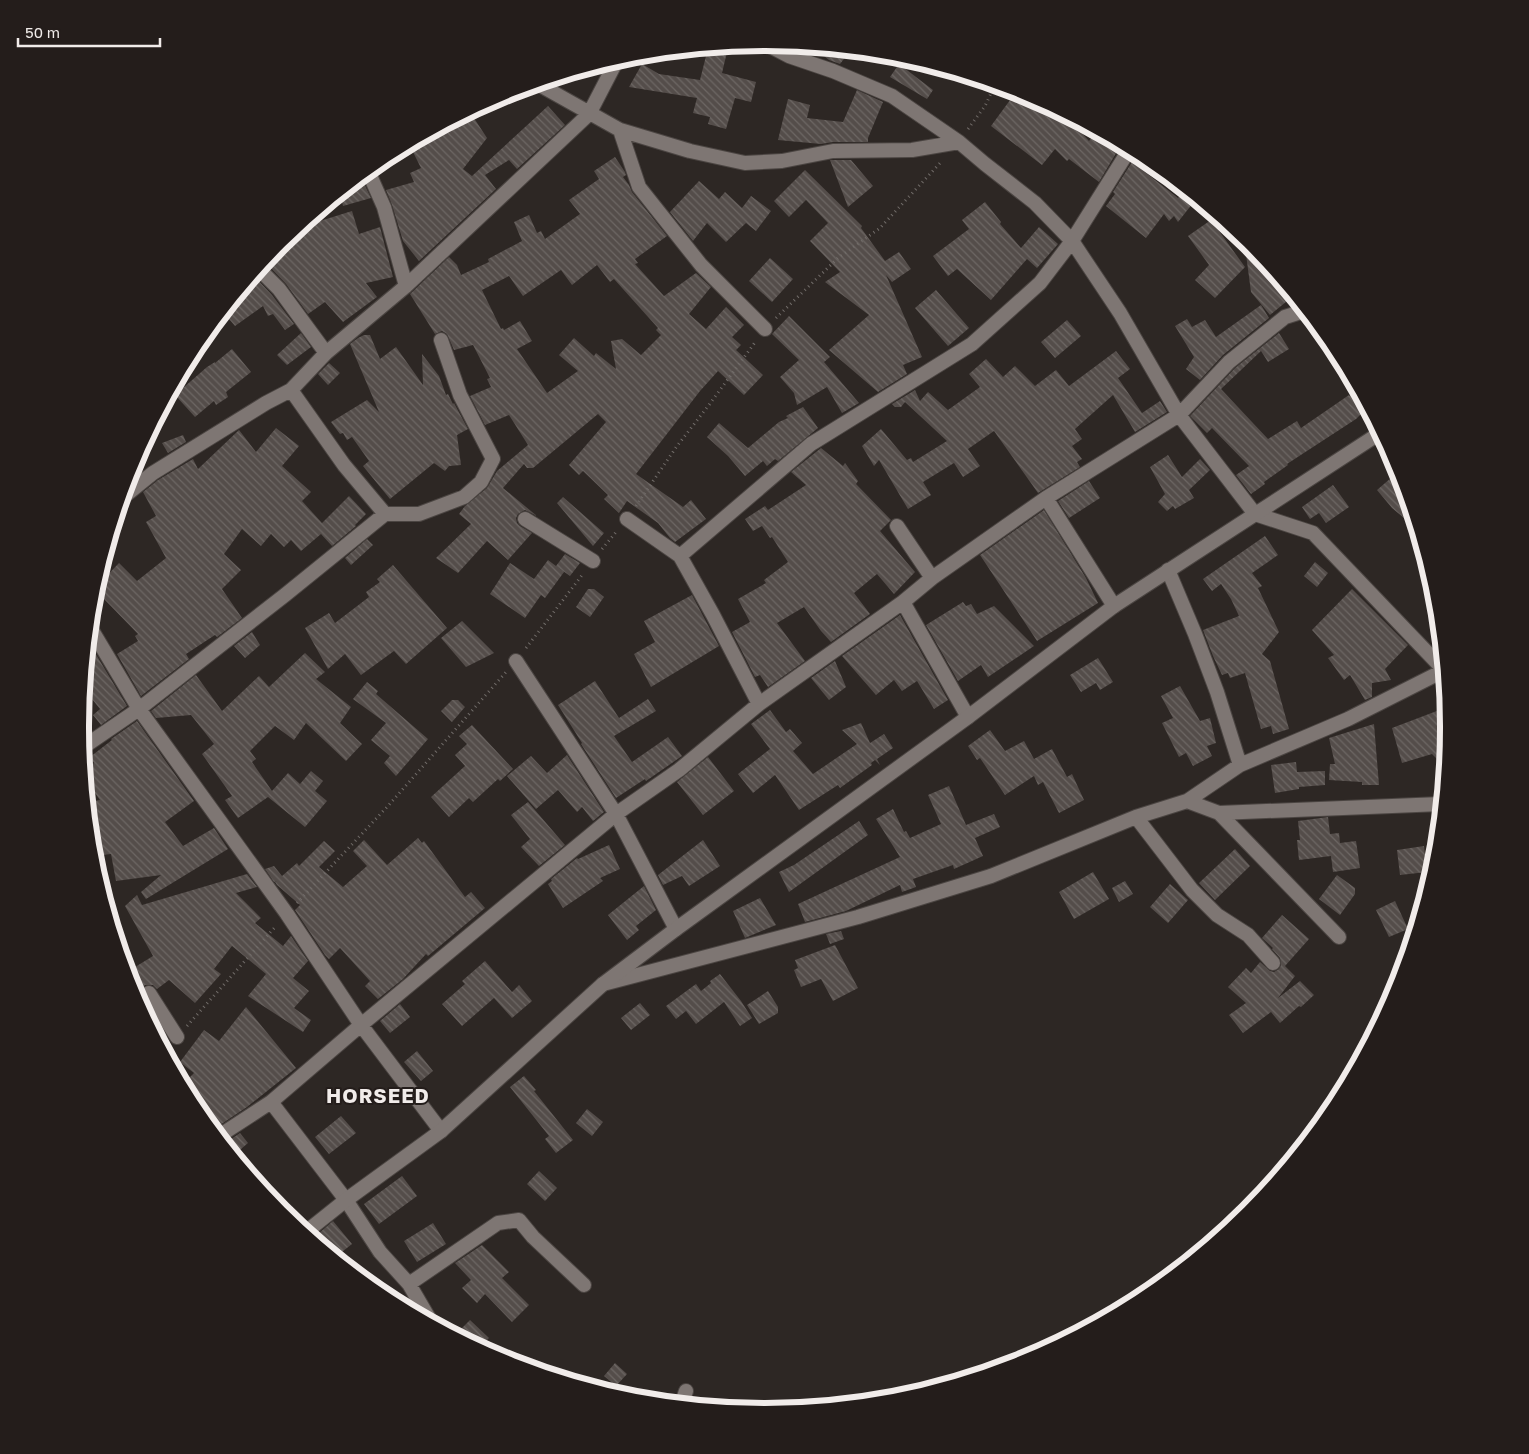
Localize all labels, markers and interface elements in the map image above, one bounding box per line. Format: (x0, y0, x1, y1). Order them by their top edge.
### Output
scale bar (18, 15, 160, 47)
text: 50 m (25, 23, 60, 41)
district label: HORSEED (326, 1083, 430, 1107)

